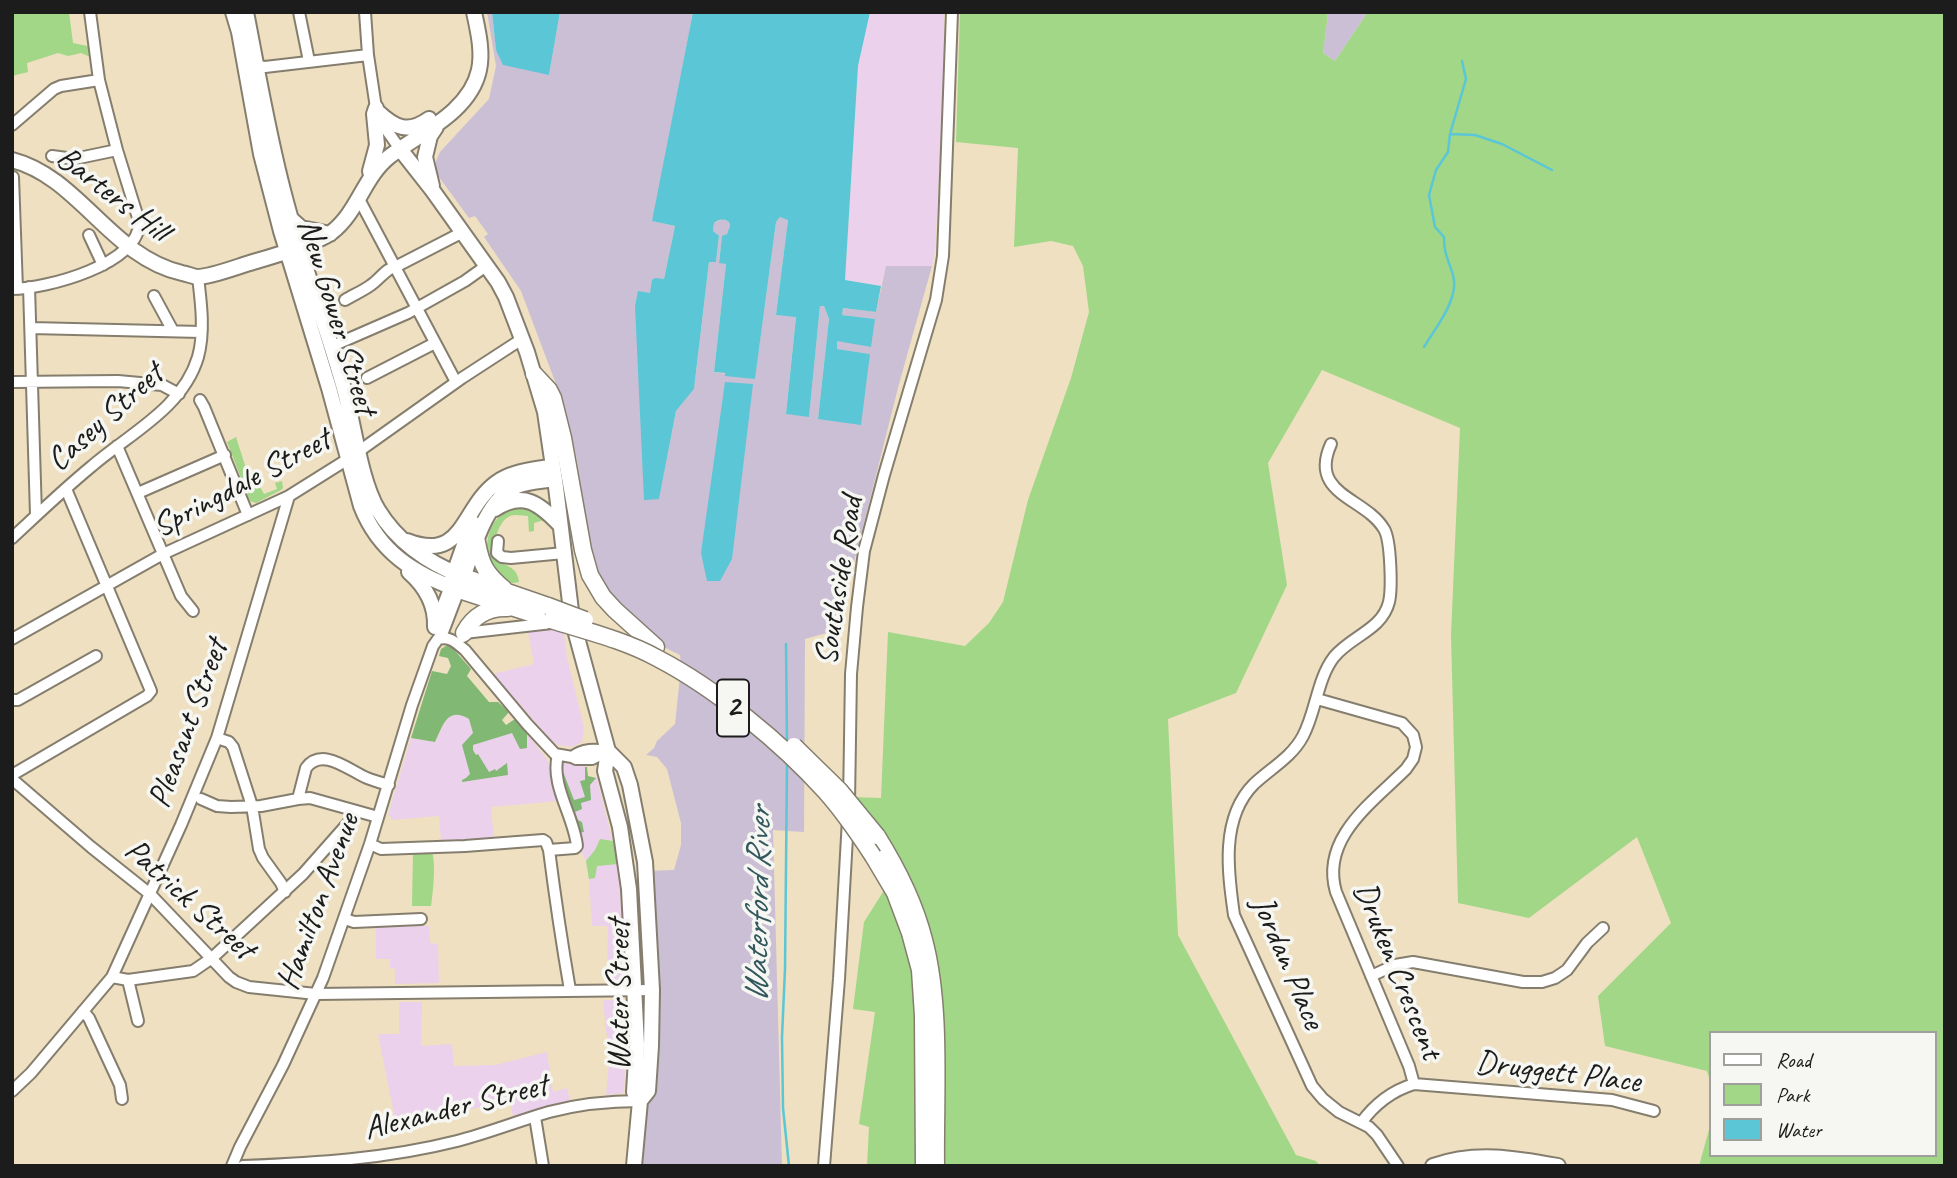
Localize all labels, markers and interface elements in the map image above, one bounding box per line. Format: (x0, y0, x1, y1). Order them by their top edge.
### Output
street label: Barters Hill (48, 139, 176, 251)
street label: New Gower Street (287, 214, 385, 420)
street label: Casey Street (40, 355, 172, 481)
street label: Springdale Street (146, 421, 338, 547)
street label: Southside Road (807, 494, 873, 668)
street label: Pleasant Street (140, 635, 238, 813)
road number: 2 (717, 680, 749, 736)
water label: Waterford River (736, 807, 782, 1003)
street label: Hamilton Avenue (269, 809, 369, 995)
street label: Patrick Street (116, 831, 262, 969)
street label: Druken Crescent (1344, 877, 1450, 1065)
street label: Jordan Place (1241, 891, 1333, 1035)
street label: Water Street (600, 919, 640, 1071)
legend (1708, 1031, 1936, 1157)
street label: Druggett Place (1473, 1043, 1643, 1103)
text: Road (1776, 1047, 1811, 1073)
street label: Alexander Street (360, 1066, 552, 1150)
text: Park (1776, 1082, 1809, 1108)
text: Water (1776, 1117, 1822, 1143)

